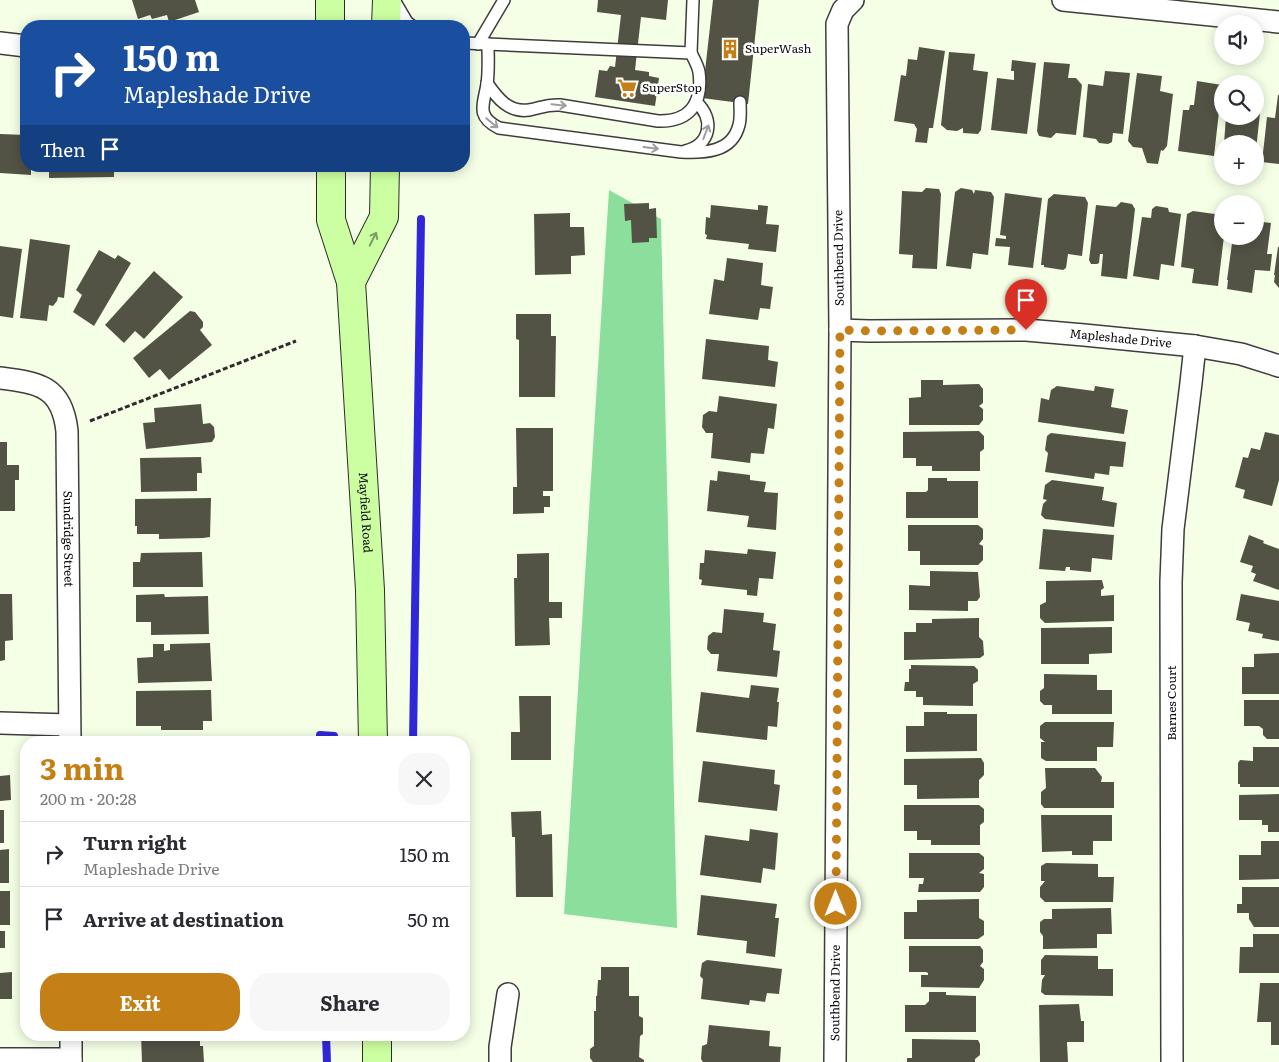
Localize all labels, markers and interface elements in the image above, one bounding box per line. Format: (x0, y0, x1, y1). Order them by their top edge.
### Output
map controls (1214, 15, 1264, 245)
button: sound (1214, 15, 1264, 65)
text: 150 m (123, 30, 220, 82)
building icon: SuperWash (719, 38, 741, 60)
place label: SuperWash (745, 39, 812, 57)
icon: right (40, 40, 105, 105)
button: search (1214, 75, 1264, 125)
text: Mapleshade Drive (123, 77, 311, 110)
supermarket icon: SuperStop (616, 77, 638, 99)
place label: SuperStop (642, 78, 702, 96)
one-way arrow (550, 100, 566, 110)
one-way arrow (486, 117, 499, 128)
one-way arrow (702, 124, 711, 140)
text: Then (40, 135, 86, 163)
icon: arrive (96, 135, 124, 163)
button: + (1214, 135, 1264, 185)
one-way arrow (643, 143, 659, 153)
button: − (1214, 195, 1264, 245)
street label: Southbend Drive (828, 210, 848, 306)
one-way arrow (369, 232, 378, 247)
pin (1005, 279, 1047, 330)
icon: arrive (1012, 286, 1040, 314)
street label: Mapleshade Drive (1069, 324, 1173, 352)
street label: Mayfield Road (355, 471, 378, 554)
street label: Sundridge Street (60, 491, 79, 587)
street label: Barnes Court (1162, 665, 1180, 741)
text: 3 min (40, 745, 124, 789)
button: close (398, 753, 450, 805)
text: 200 m · 20:28 (40, 786, 137, 810)
text: Turn right (83, 828, 187, 856)
icon: right (40, 840, 68, 868)
text: 150 m (399, 840, 450, 868)
text: Mapleshade Drive (83, 856, 220, 880)
position arrow (809, 877, 861, 929)
icon: arrive (40, 905, 68, 933)
text: Arrive at destination (83, 905, 284, 933)
text: 50 m (407, 905, 450, 933)
street label: Southbend Drive (825, 945, 844, 1041)
button: Exit (40, 973, 240, 1031)
button: Share (250, 973, 450, 1031)

